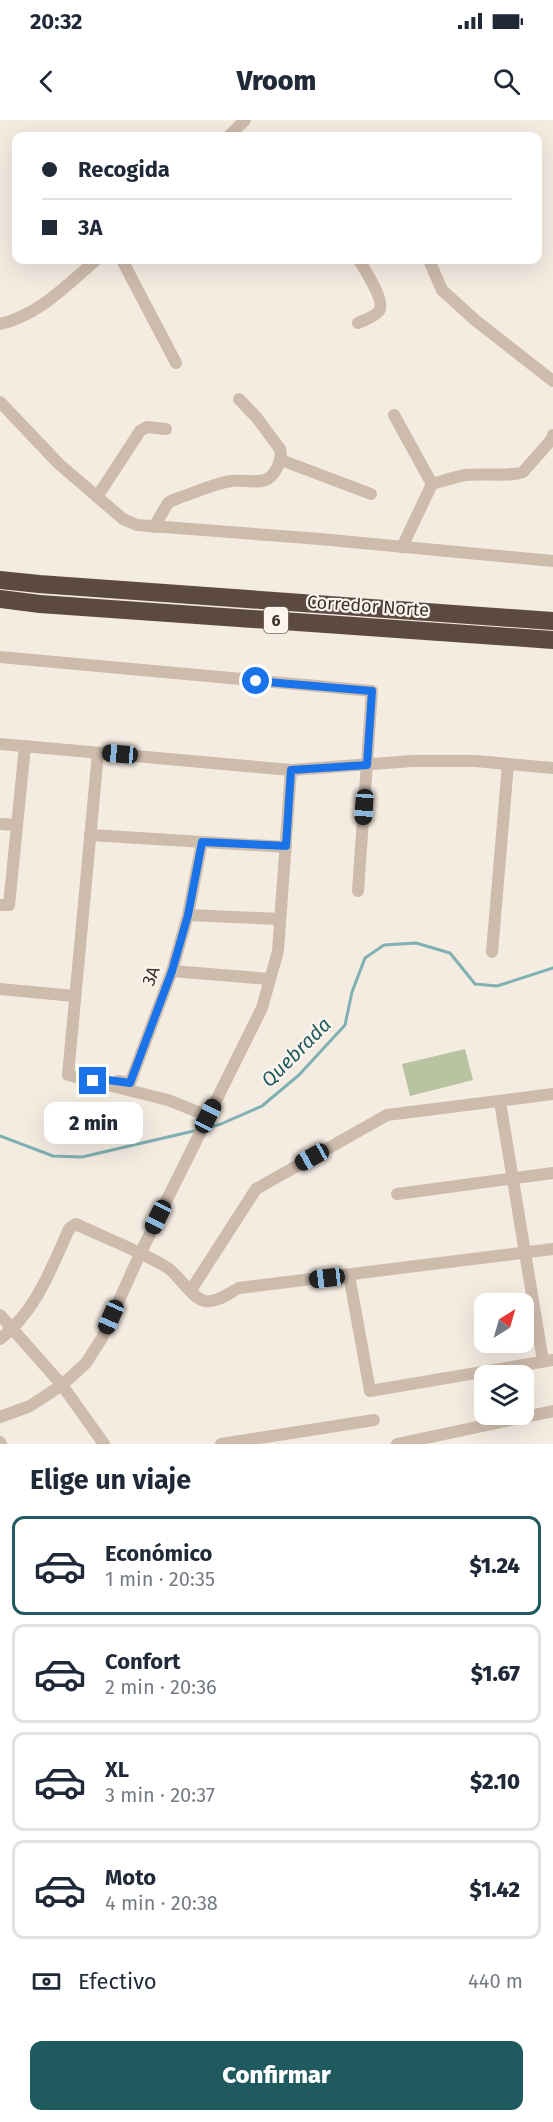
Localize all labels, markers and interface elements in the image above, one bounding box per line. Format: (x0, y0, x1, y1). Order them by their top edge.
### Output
text: 20:32 (30, 8, 82, 35)
icon: back (30, 65, 63, 98)
text: Vroom (237, 65, 316, 97)
icon: search (490, 65, 523, 98)
text: Recogida (78, 156, 170, 183)
text: 3A (78, 214, 102, 241)
street label: Corredor Norte (306, 591, 430, 621)
road number: 6 (264, 607, 288, 633)
route start (242, 667, 269, 694)
car (101, 743, 139, 765)
car (354, 788, 374, 826)
street label: 3A (137, 963, 165, 989)
water label: Quebrada (256, 1012, 336, 1092)
route end (79, 1067, 106, 1094)
car (192, 1096, 224, 1136)
callout: 2 min (44, 1102, 142, 1144)
text: 2 min (69, 1111, 118, 1135)
car (292, 1140, 332, 1174)
car (142, 1197, 174, 1237)
car (308, 1267, 346, 1289)
north arrow (474, 1293, 534, 1353)
map controls (474, 1293, 534, 1425)
car (95, 1297, 127, 1337)
button: layers (474, 1365, 534, 1425)
text: Elige un viaje (30, 1464, 191, 1496)
icon: car (33, 1539, 87, 1593)
text: Económico (105, 1540, 212, 1567)
text: $1.24 (469, 1552, 520, 1579)
text: 1 min · 20:35 (105, 1567, 215, 1591)
icon: car (33, 1647, 87, 1701)
text: Confort (105, 1648, 181, 1675)
text: $1.67 (471, 1660, 520, 1687)
text: 2 min · 20:36 (105, 1675, 217, 1699)
icon: car (33, 1755, 87, 1809)
text: XL (105, 1756, 129, 1783)
text: $2.10 (470, 1768, 520, 1795)
text: 3 min · 20:37 (105, 1783, 215, 1807)
icon: car (33, 1863, 87, 1917)
text: Moto (105, 1864, 156, 1891)
text: $1.42 (470, 1876, 520, 1903)
text: 4 min · 20:38 (105, 1891, 218, 1915)
icon: cash (30, 1965, 63, 1998)
text: Efectivo (78, 1968, 157, 1995)
text: 440 m (468, 1969, 523, 1993)
button: Confirmar (30, 2041, 523, 2110)

